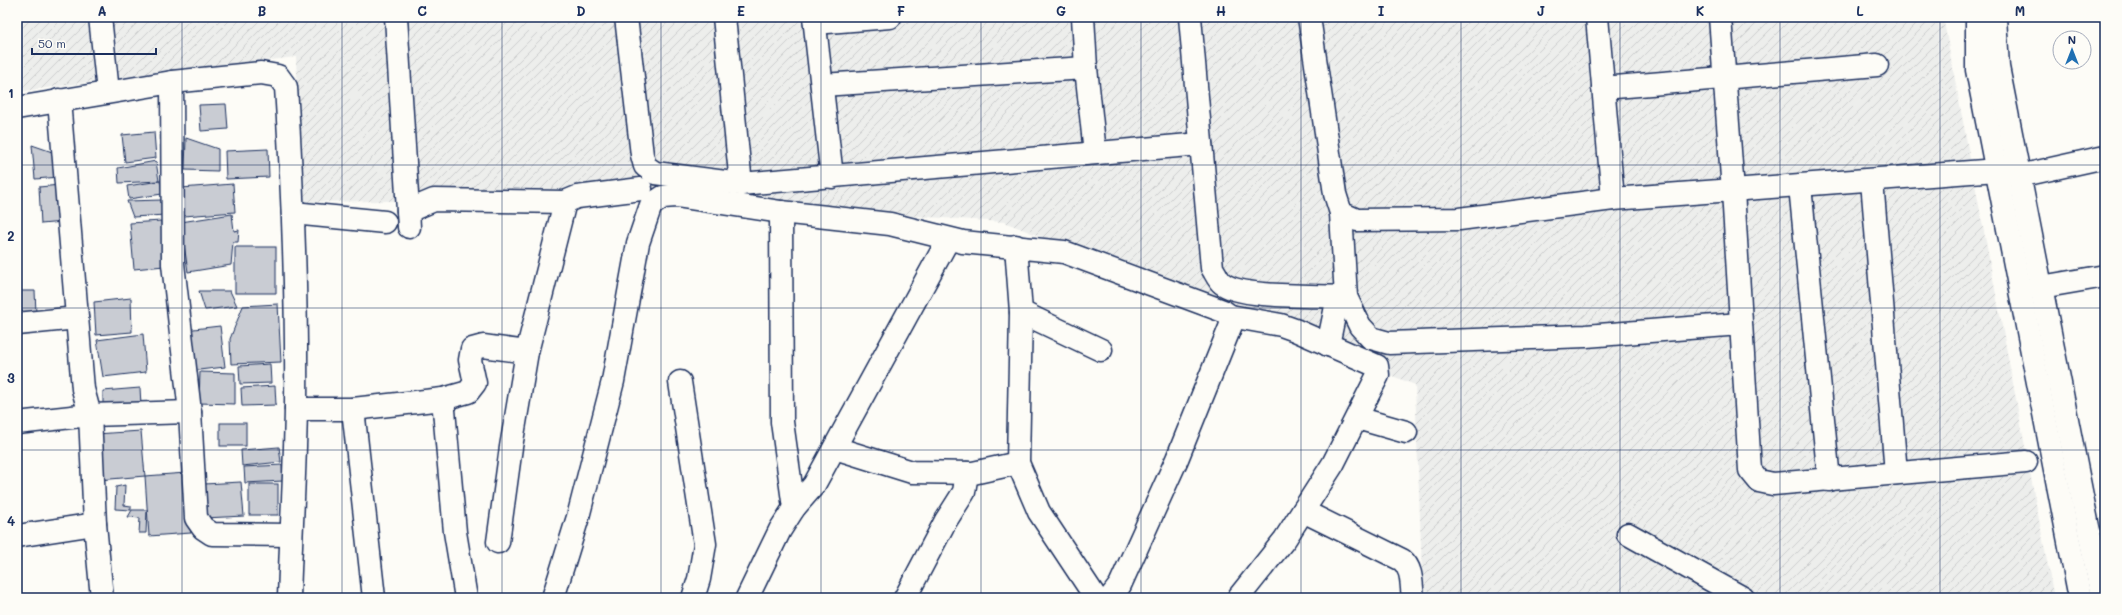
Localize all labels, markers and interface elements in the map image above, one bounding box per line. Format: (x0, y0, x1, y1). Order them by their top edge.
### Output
text: A (97, 2, 107, 19)
text: B (258, 2, 267, 19)
text: C (417, 2, 427, 19)
text: D (576, 2, 586, 19)
text: E (737, 2, 745, 19)
text: F (897, 2, 905, 19)
text: G (1056, 2, 1066, 19)
text: H (1216, 2, 1226, 19)
text: I (1378, 2, 1385, 19)
text: J (1537, 2, 1545, 19)
text: K (1696, 2, 1705, 19)
text: L (1856, 2, 1864, 19)
text: M (2015, 2, 2025, 19)
scale bar (32, 30, 156, 56)
north arrow (2052, 30, 2092, 70)
text: N (2068, 32, 2076, 47)
text: 50 m (38, 35, 66, 51)
text: 1 (8, 84, 14, 101)
text: 2 (7, 227, 15, 244)
text: 3 (7, 369, 15, 386)
text: 4 (7, 512, 15, 529)

